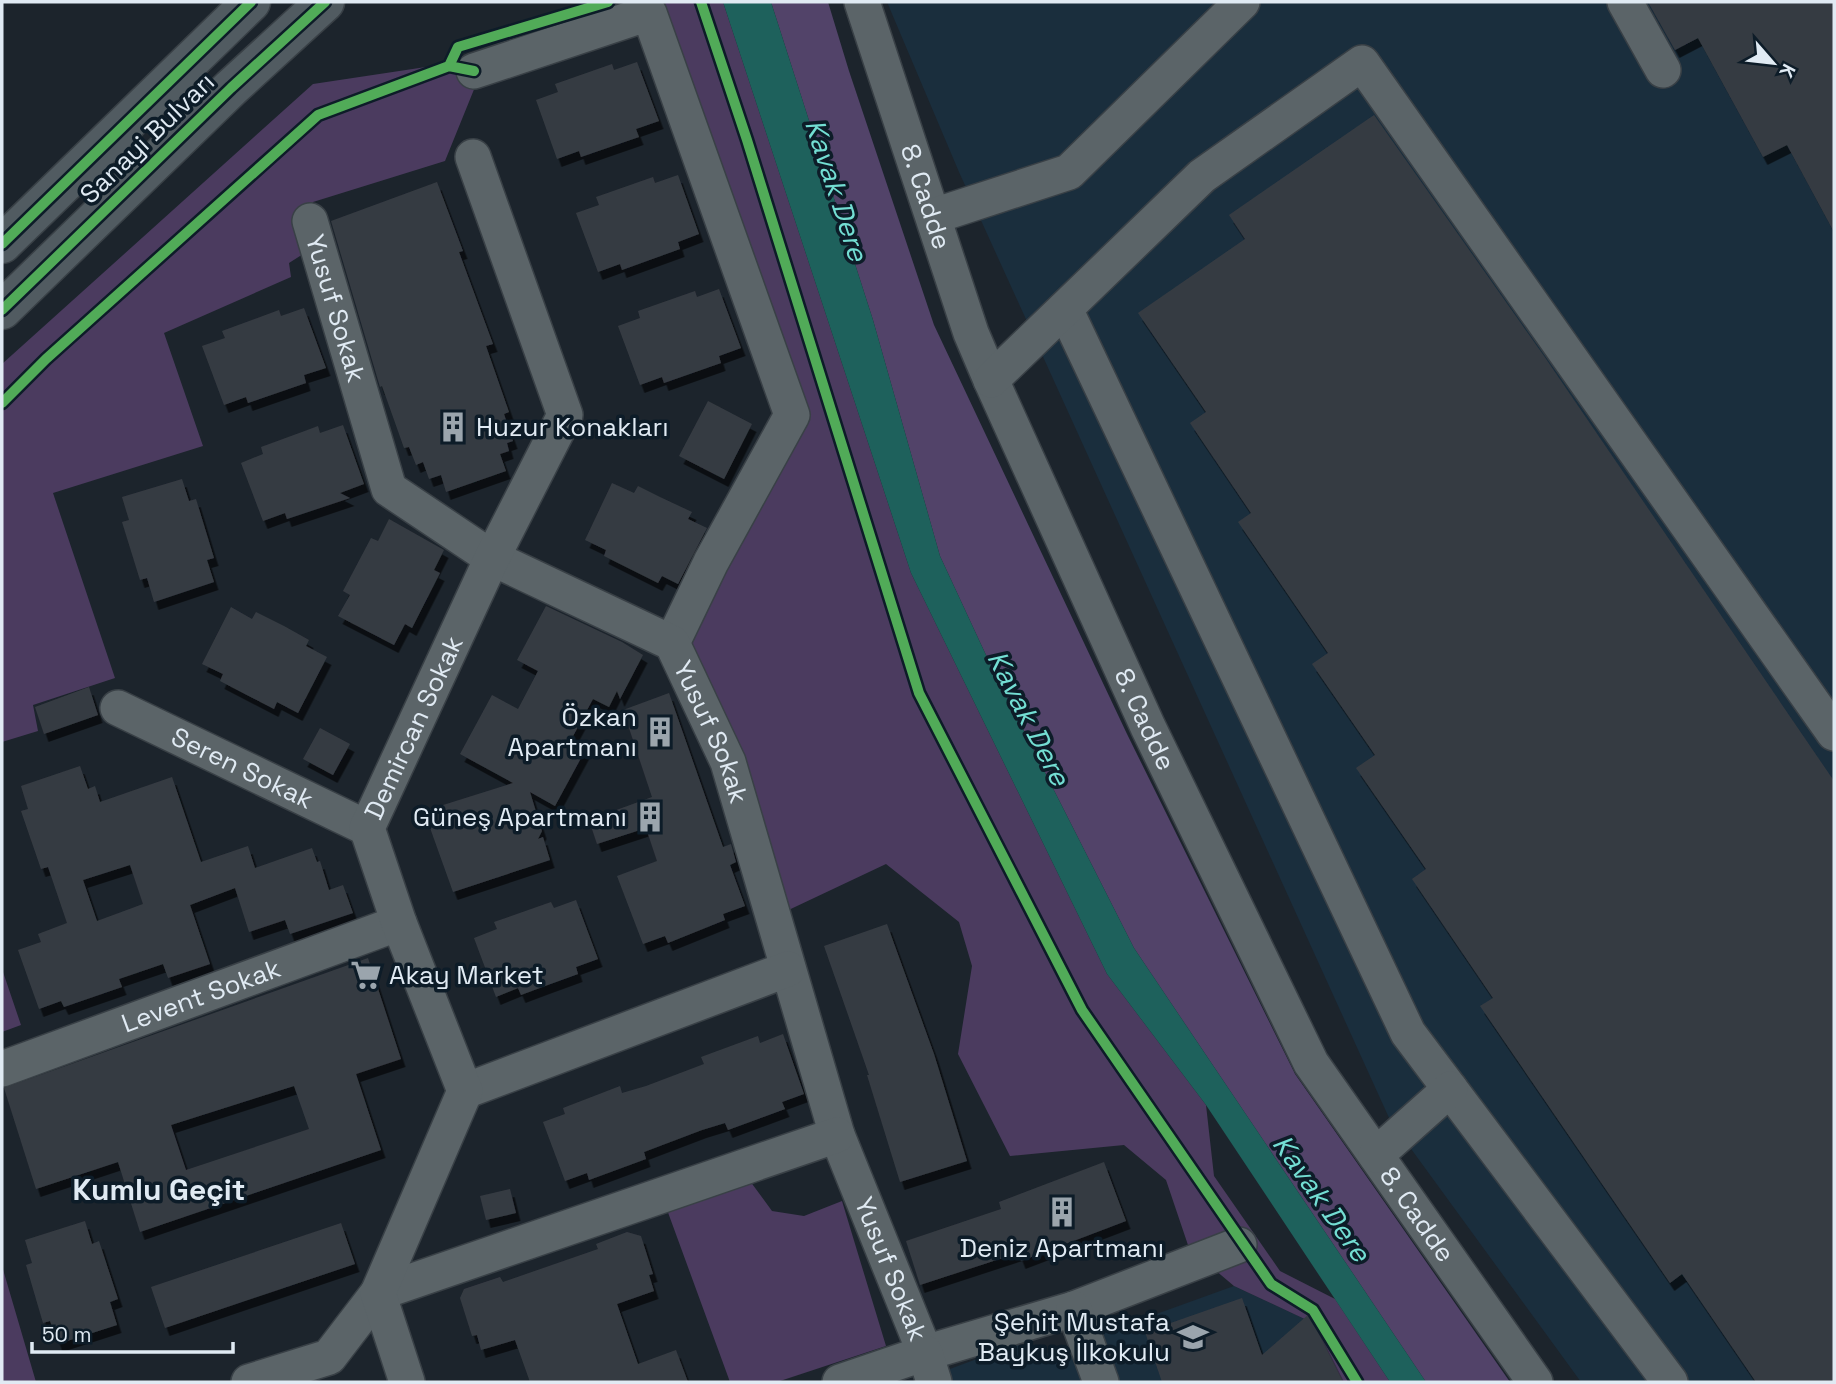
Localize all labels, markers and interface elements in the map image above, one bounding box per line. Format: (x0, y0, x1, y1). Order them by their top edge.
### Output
north arrow (1738, 28, 1808, 98)
text: K (1774, 60, 1801, 82)
street label: Sanayi Bulvarı (72, 65, 222, 211)
water label: Kavak Dere (797, 114, 877, 267)
street label: 8. Cadde (893, 140, 959, 254)
street label: Yusuf Sokak (298, 230, 374, 386)
building icon: Huzur Konakları (436, 410, 470, 444)
place label: Huzur Konakları (476, 410, 669, 444)
street label: Demircan Sokak (356, 630, 471, 825)
water label: Kavak Dere (980, 644, 1079, 793)
street label: Yusuf Sokak (666, 655, 756, 807)
street label: 8. Cadde (1107, 663, 1183, 776)
place label: Özkan Apartmanı (508, 700, 637, 764)
building icon: Özkan Apartmanı (643, 715, 677, 749)
street label: Seren Sokak (166, 719, 319, 817)
place label: Güneş Apartmanı (413, 800, 627, 834)
building icon: Güneş Apartmanı (633, 800, 667, 834)
street label: Levent Sokak (117, 951, 285, 1041)
supermarket icon: Akay Market (349, 958, 383, 992)
place label: Akay Market (389, 958, 544, 992)
water label: Kavak Dere (1265, 1127, 1380, 1270)
street label: 8. Cadde (1372, 1160, 1463, 1269)
district label: Kumlu Geçit (72, 1170, 246, 1209)
street label: Yusuf Sokak (847, 1192, 935, 1346)
building icon: Deniz Apartmanı (1045, 1195, 1079, 1229)
place label: Deniz Apartmanı (960, 1231, 1164, 1265)
place label: Şehit Mustafa Baykuş İlkokulu (978, 1305, 1170, 1369)
scale bar (32, 1310, 233, 1354)
school or university icon: Şehit Mustafa Baykuş İlkokulu (1176, 1320, 1210, 1354)
text: 50 m (42, 1321, 92, 1348)

